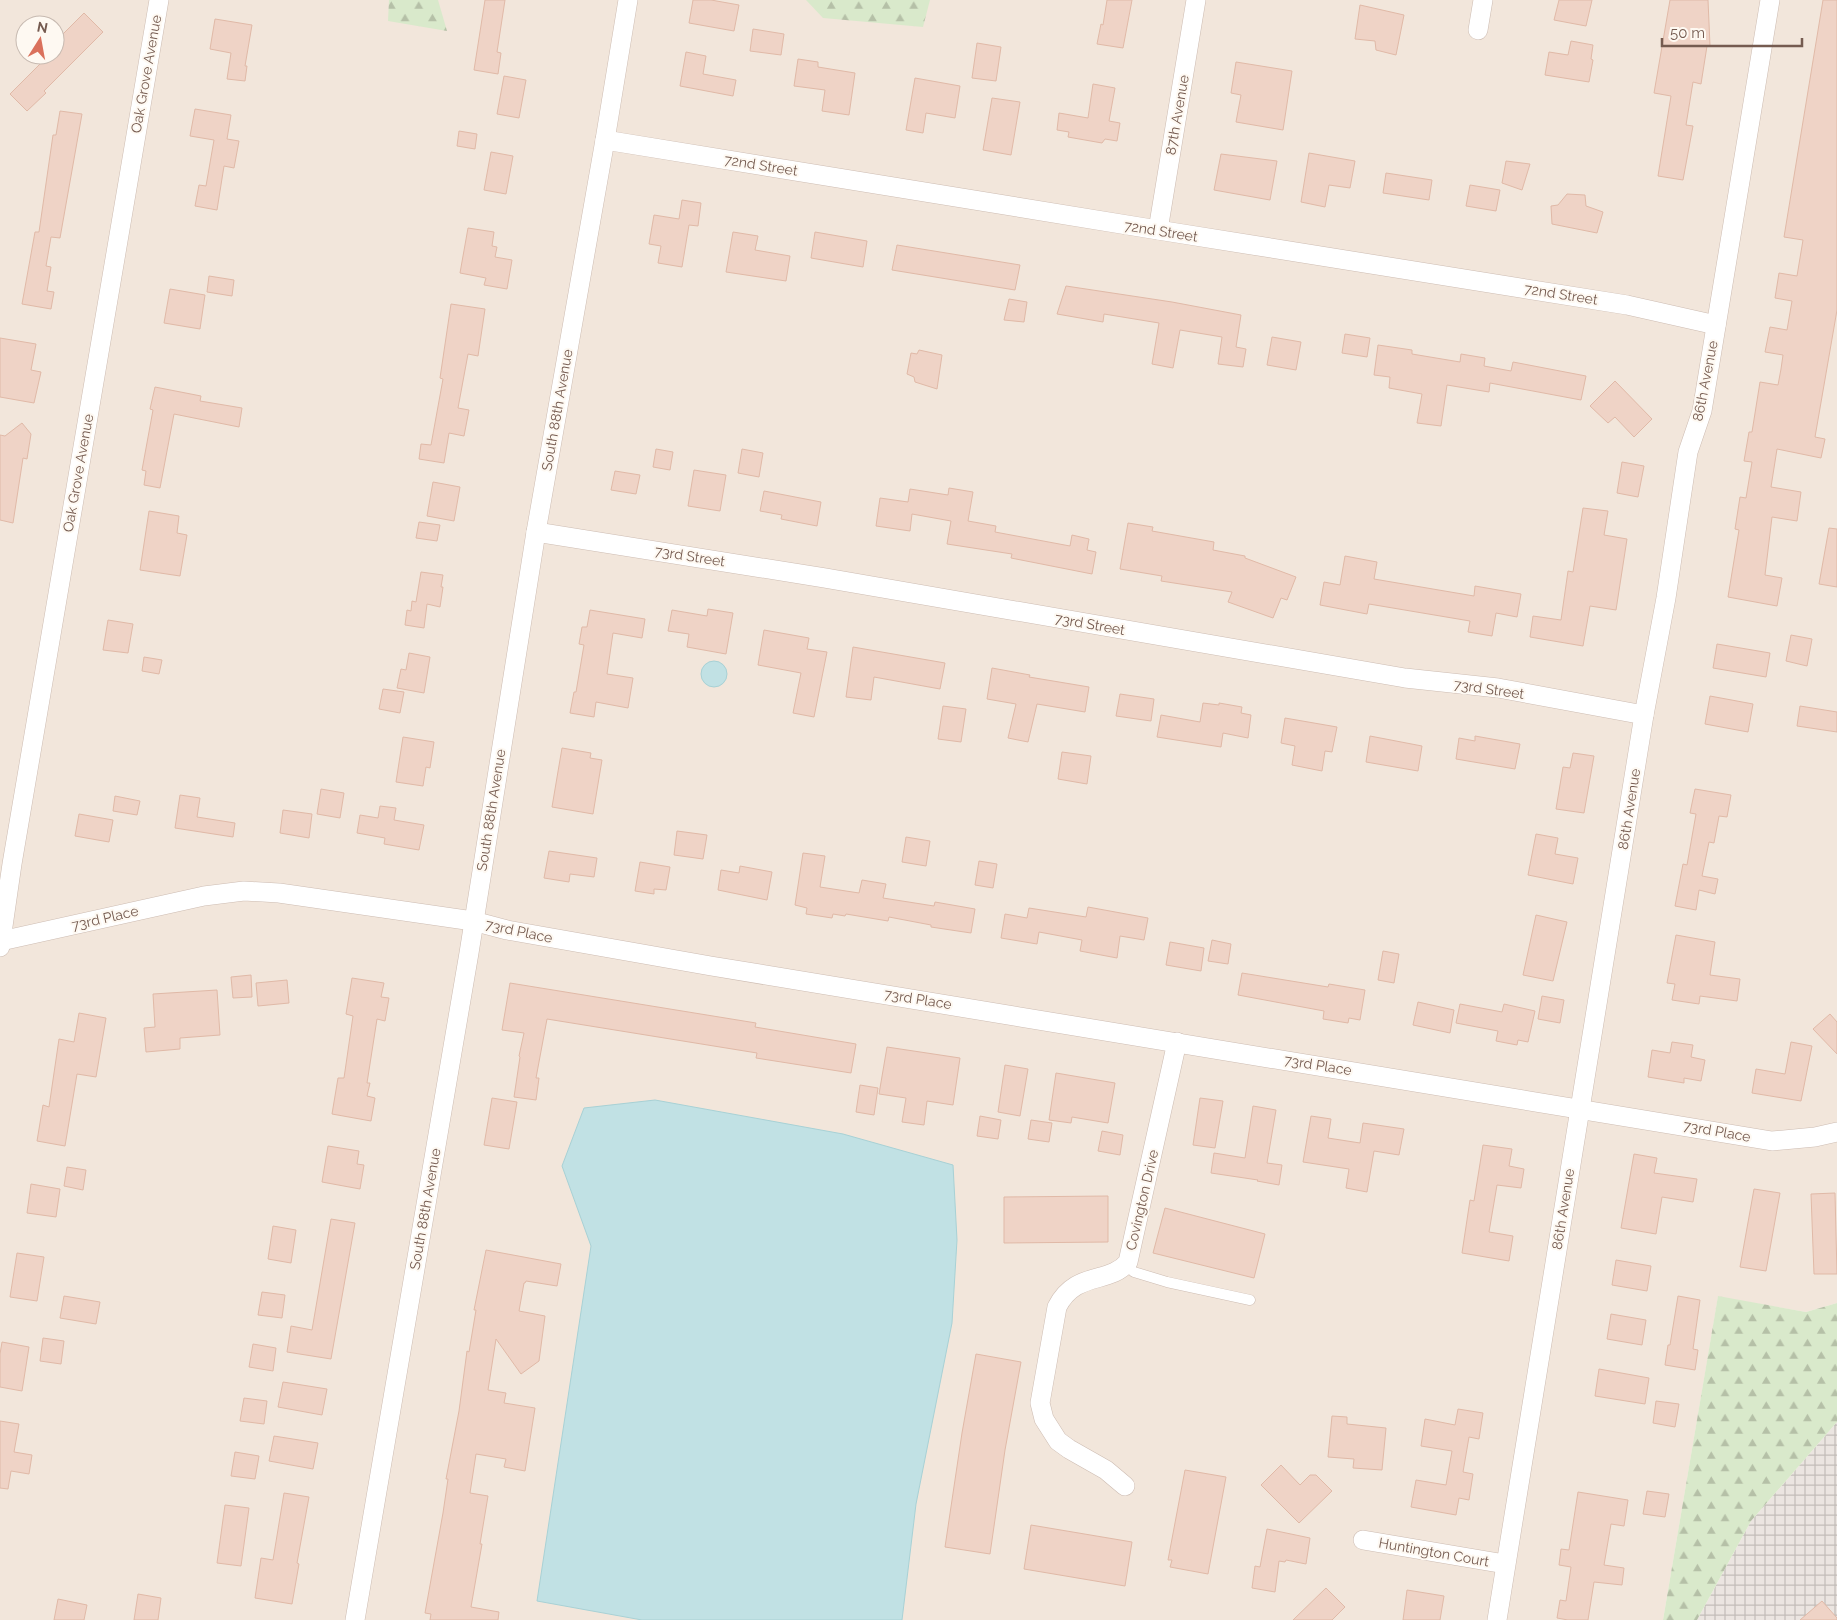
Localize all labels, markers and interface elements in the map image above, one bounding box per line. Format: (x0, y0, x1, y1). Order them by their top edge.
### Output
street label: Oak Grove Avenue (128, 14, 164, 134)
north arrow (15, 15, 65, 65)
scale bar (1662, 15, 1802, 47)
text: N (36, 18, 49, 36)
text: 50 m (1670, 24, 1705, 42)
street label: 87th Avenue (1162, 74, 1192, 156)
street label: 72nd Street (723, 151, 799, 179)
street label: 72nd Street (1123, 217, 1199, 245)
street label: 72nd Street (1523, 280, 1599, 308)
street label: 86th Avenue (1689, 339, 1721, 423)
street label: South 88th Avenue (538, 348, 576, 472)
street label: Oak Grove Avenue (60, 413, 96, 533)
street label: 73rd Street (654, 543, 727, 569)
street label: 73rd Street (1054, 610, 1127, 638)
street label: 73rd Street (1453, 676, 1525, 702)
street label: South 88th Avenue (473, 748, 509, 872)
street label: 86th Avenue (1615, 767, 1643, 851)
street label: 73rd Place (70, 903, 140, 933)
street label: 73rd Place (484, 916, 554, 946)
street label: 73rd Place (883, 986, 953, 1012)
street label: 73rd Place (1283, 1052, 1353, 1078)
street label: 73rd Place (1682, 1117, 1752, 1145)
street label: South 88th Avenue (406, 1147, 444, 1271)
street label: Covington Drive (1123, 1148, 1161, 1252)
street label: 86th Avenue (1549, 1167, 1577, 1251)
street label: Huntington Court (1378, 1534, 1491, 1570)

